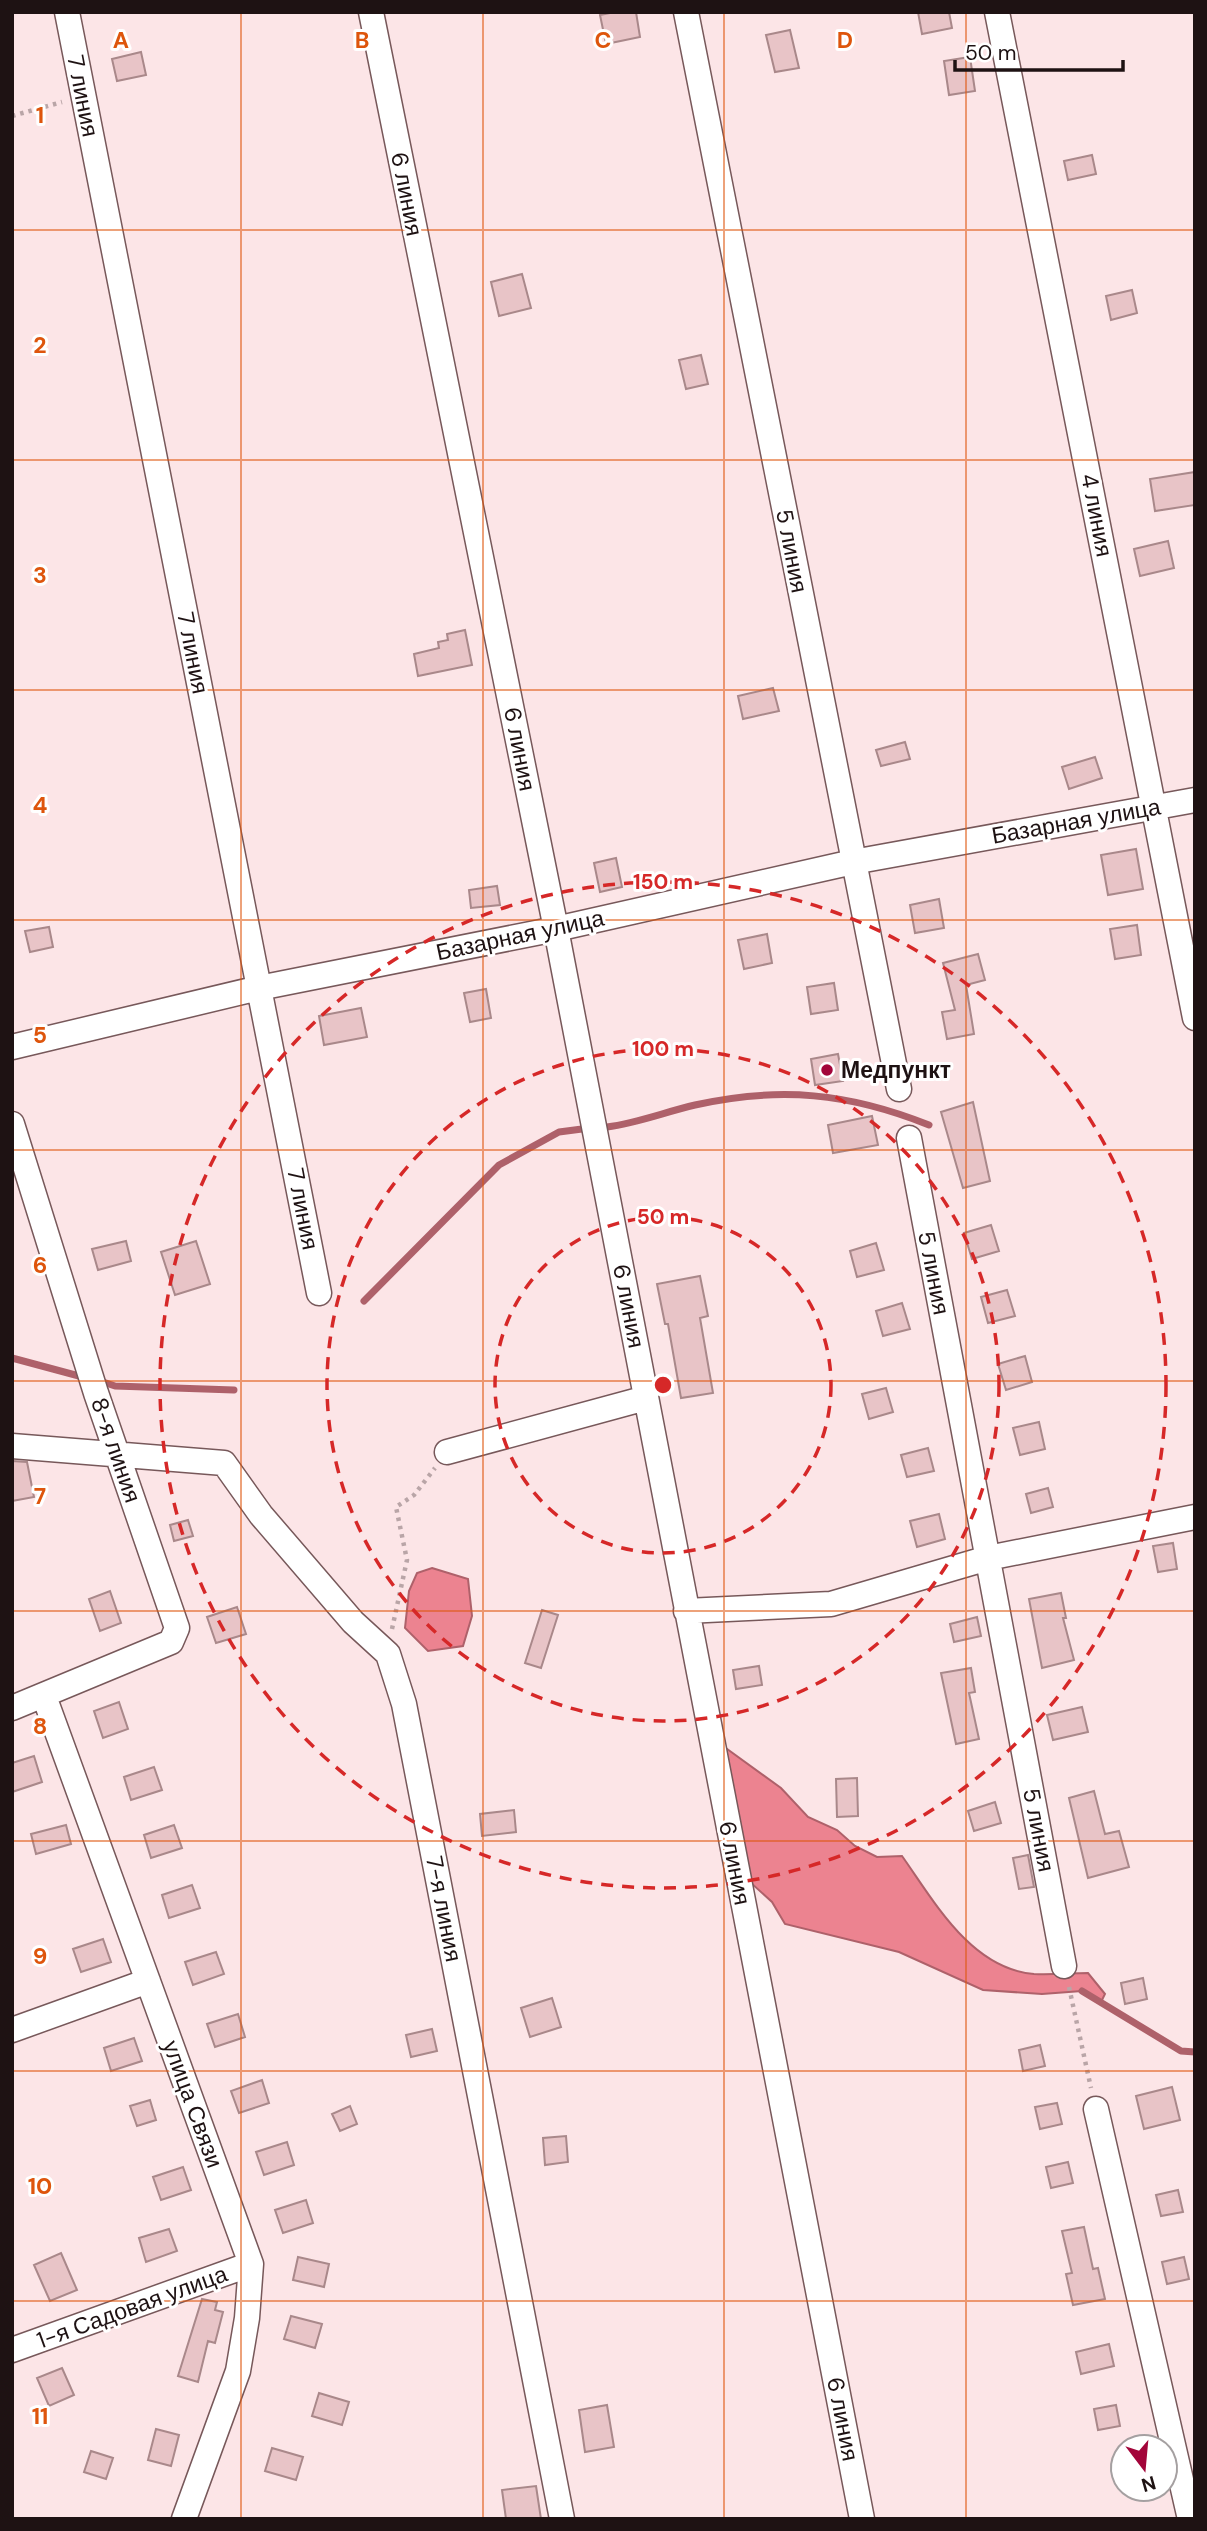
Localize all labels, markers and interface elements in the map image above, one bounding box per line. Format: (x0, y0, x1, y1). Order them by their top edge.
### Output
text: A (113, 25, 129, 55)
text: B (355, 25, 369, 55)
text: C (595, 25, 611, 55)
text: D (837, 25, 853, 55)
scale bar (955, 28, 1123, 72)
text: 50 m (965, 39, 1016, 67)
street label: 7 линия (60, 53, 106, 139)
text: 1 (36, 100, 44, 130)
street label: 6 линия (384, 149, 430, 239)
text: 2 (33, 330, 47, 360)
street label: 4 линия (1074, 471, 1120, 559)
street label: 5 линия (769, 507, 815, 595)
text: 3 (33, 560, 47, 590)
street label: 7 линия (170, 610, 216, 696)
street label: 6 линия (497, 704, 543, 794)
text: 4 (33, 790, 48, 820)
street label: Базарная улица (989, 791, 1163, 851)
text: 150 m (633, 868, 693, 896)
street label: Базарная улица (433, 903, 607, 967)
text: 5 (33, 1020, 47, 1050)
text: 100 m (632, 1035, 694, 1063)
place label: Медпункт (841, 1055, 951, 1085)
marker: Медпункт (819, 1062, 835, 1078)
street label: 7 линия (280, 1166, 326, 1252)
text: 50 m (637, 1203, 689, 1231)
street label: 5 линия (911, 1229, 957, 1317)
text: 6 (33, 1250, 47, 1280)
street label: 6 линия (606, 1261, 652, 1351)
centre of rings (651, 1373, 675, 1397)
street label: 8-я линия (84, 1393, 148, 1507)
text: 7 (34, 1481, 46, 1511)
text: 8 (33, 1711, 47, 1741)
street label: 5 линия (1016, 1786, 1062, 1874)
street label: 6 линия (712, 1818, 758, 1908)
street label: 7-я линия (419, 1854, 469, 1964)
text: 9 (33, 1941, 47, 1971)
street label: улица Связи (156, 2036, 230, 2172)
text: 10 (28, 2171, 52, 2201)
street label: 1-я Садовая улица (33, 2259, 232, 2355)
street label: 6 линия (820, 2374, 866, 2464)
text: 11 (32, 2401, 48, 2431)
north arrow (1109, 2433, 1179, 2503)
text: N (1138, 2470, 1159, 2498)

